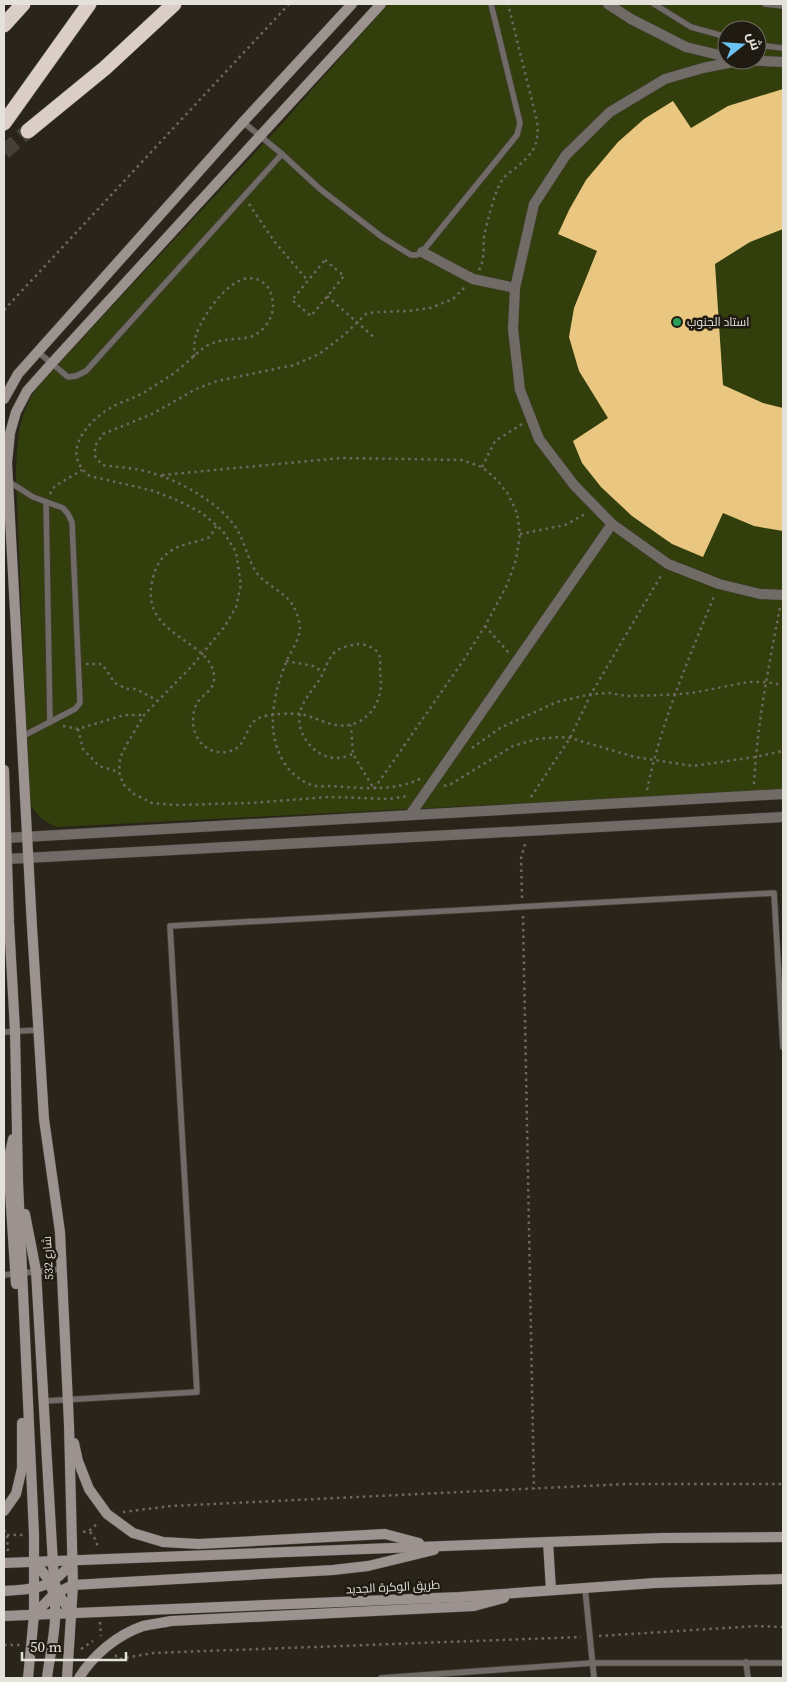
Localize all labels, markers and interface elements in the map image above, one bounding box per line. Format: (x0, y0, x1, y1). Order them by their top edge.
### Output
north arrow (717, 20, 767, 70)
text: ش (742, 30, 767, 53)
place label: استاد الجنوب (687, 314, 750, 330)
marker: استاد الجنوب (671, 316, 683, 328)
street label: شارع 532 (39, 1236, 57, 1280)
street label: طريق الوكرة الجديد (345, 1577, 441, 1597)
scale bar (22, 1630, 126, 1662)
text: 50 m (30, 1636, 62, 1657)

